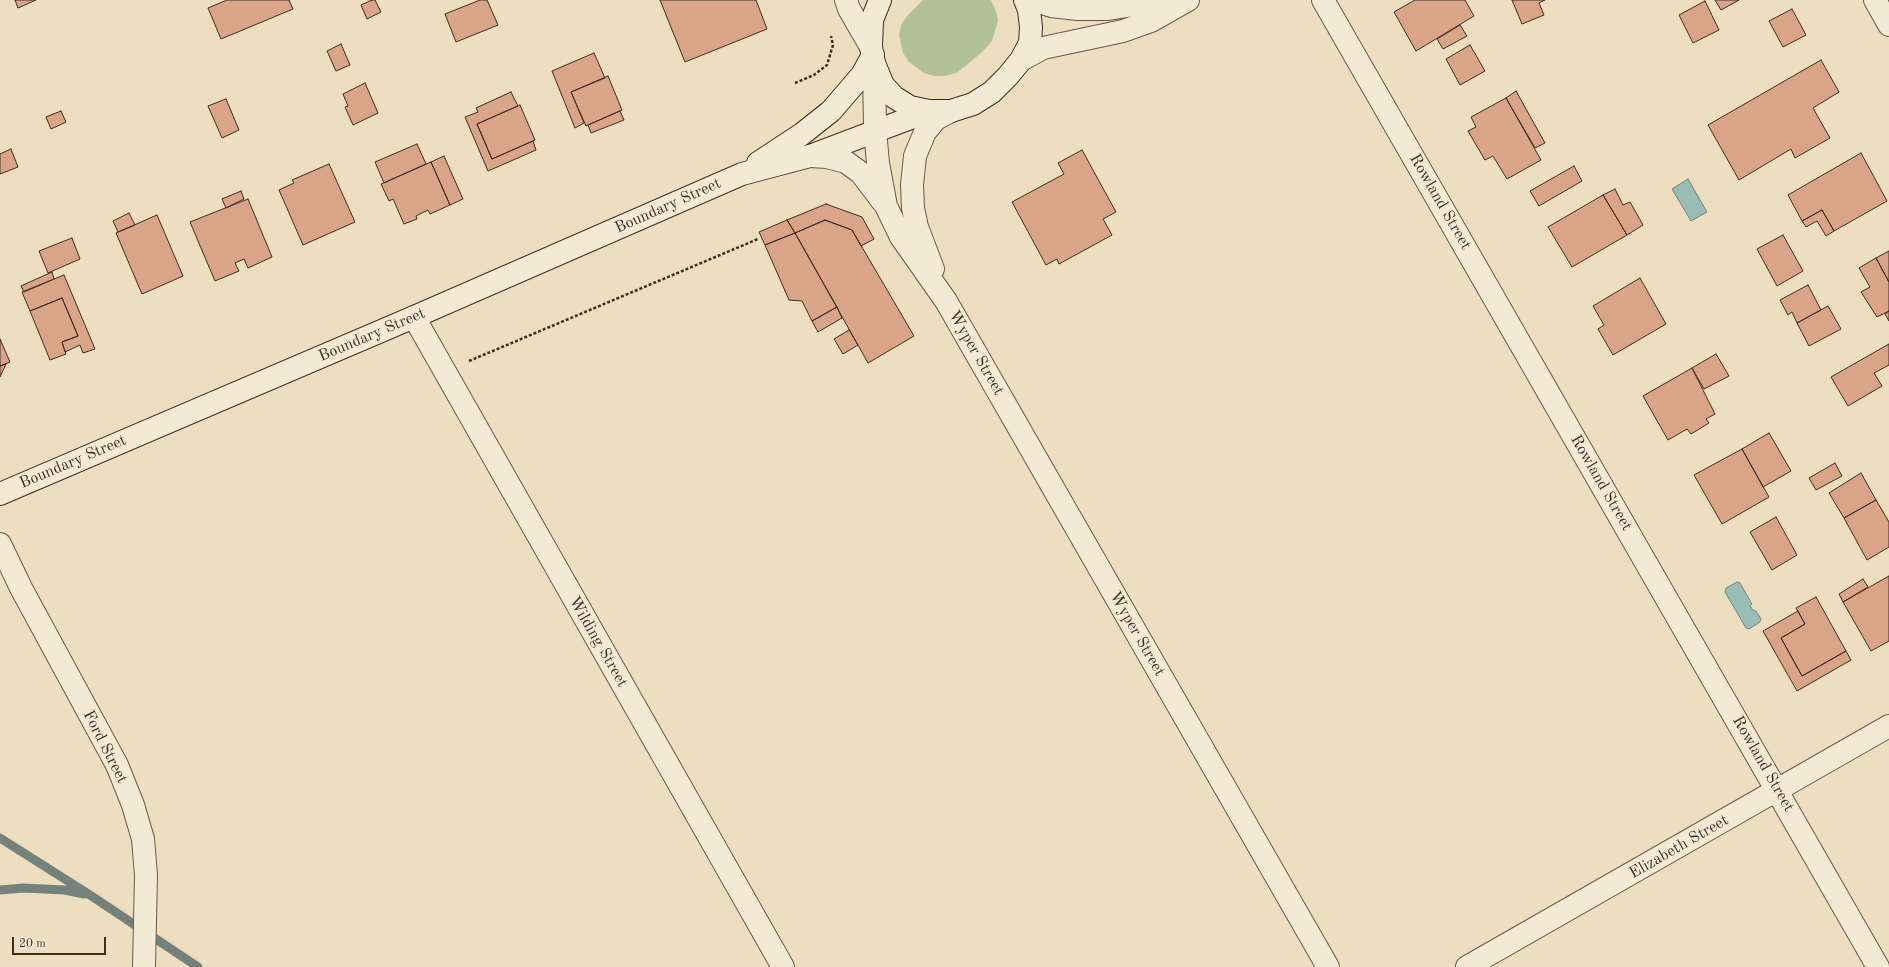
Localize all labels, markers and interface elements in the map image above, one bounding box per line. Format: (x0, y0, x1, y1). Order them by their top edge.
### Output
street label: Rowland Street (1405, 151, 1475, 253)
street label: Boundary Street (612, 174, 724, 238)
street label: Boundary Street (316, 304, 428, 366)
street label: Wyper Street (944, 307, 1008, 399)
street label: Boundary Street (17, 431, 129, 493)
street label: Rowland Street (1566, 432, 1636, 534)
street label: Wyper Street (1105, 588, 1169, 680)
street label: Wilding Street (564, 593, 632, 691)
street label: Ford Street (78, 707, 132, 787)
street label: Rowland Street (1728, 713, 1798, 815)
street label: Elizabeth Street (1626, 811, 1732, 883)
scale bar (14, 929, 108, 955)
text: 20 m (19, 938, 46, 950)

